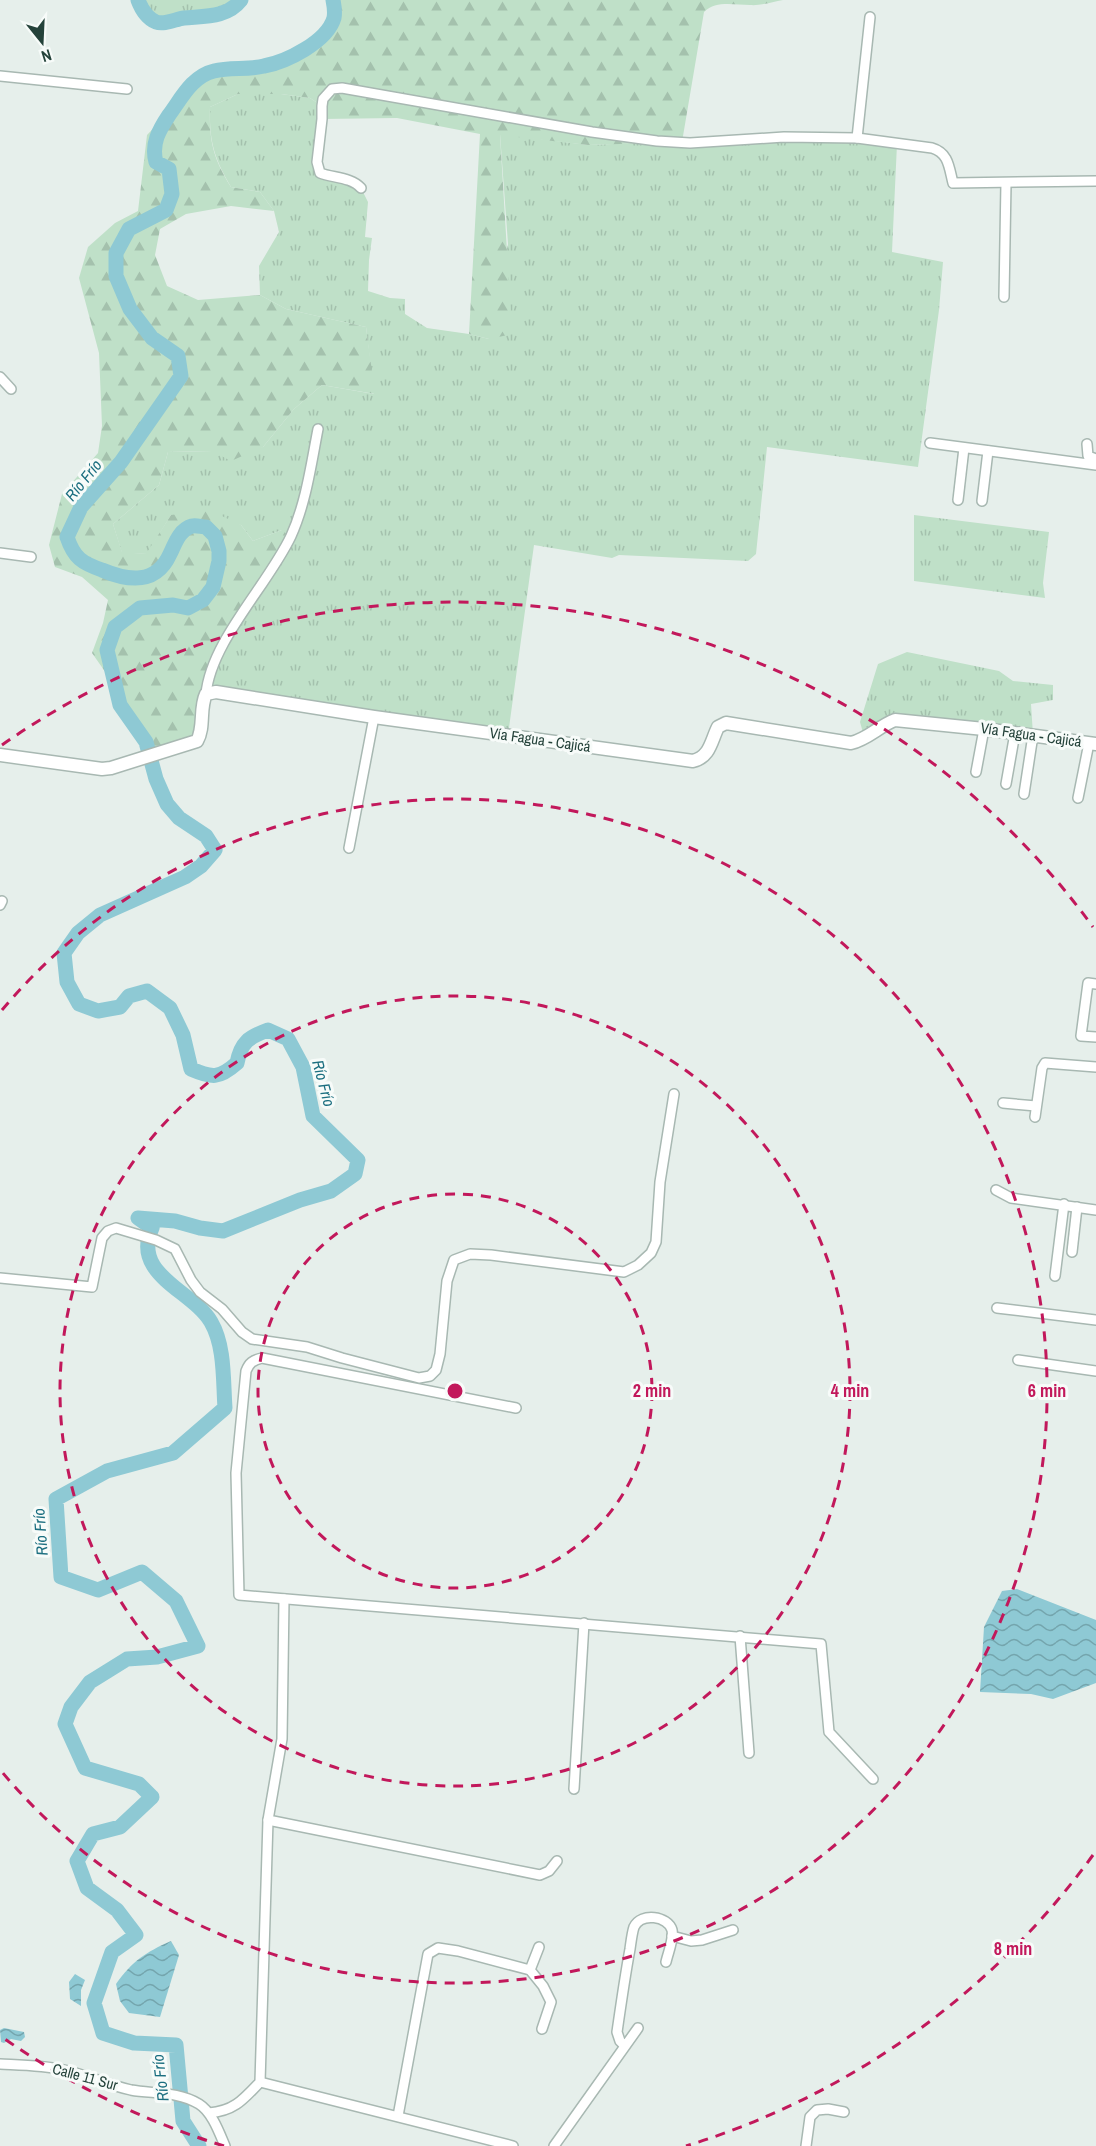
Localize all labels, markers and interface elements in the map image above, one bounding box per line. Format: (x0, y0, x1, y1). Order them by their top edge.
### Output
north arrow (12, 12, 72, 72)
text: N (39, 44, 55, 68)
water label: Río Frío (60, 455, 106, 505)
street label: Vía Fagua - Cajicá (979, 717, 1083, 752)
street label: Vía Fagua - Cajicá (488, 722, 592, 757)
water label: Río Frío (307, 1057, 341, 1109)
text: 2 min (633, 1378, 671, 1403)
text: 4 min (831, 1378, 869, 1403)
text: 6 min (1028, 1378, 1066, 1403)
centre of rings (445, 1381, 465, 1401)
water label: Río Frío (27, 1508, 53, 1556)
text: 8 min (994, 1936, 1032, 1961)
water label: Río Frío (146, 2053, 174, 2103)
street label: Calle 11 Sur (50, 2058, 120, 2095)

